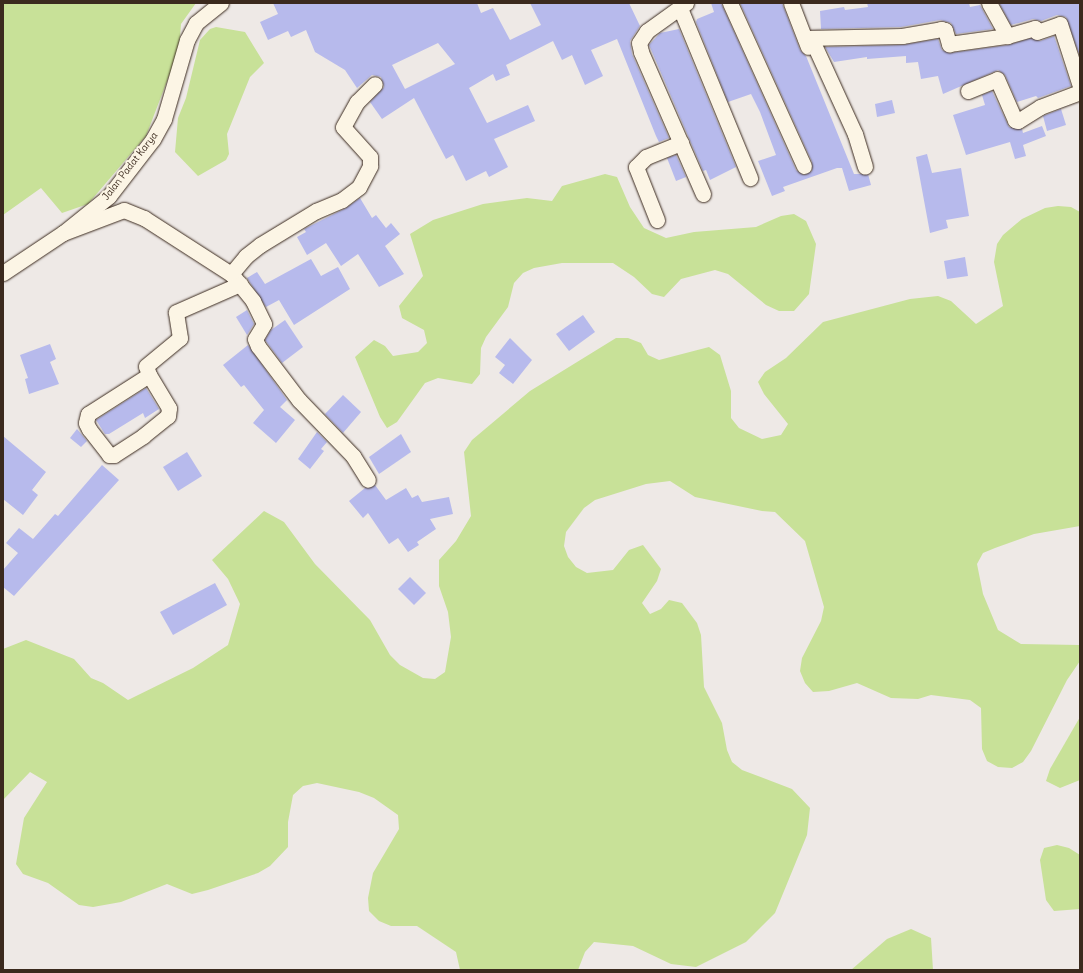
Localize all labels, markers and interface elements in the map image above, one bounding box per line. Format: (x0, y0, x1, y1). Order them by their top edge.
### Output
street label: Jalan Padat Karya (100, 130, 160, 202)

